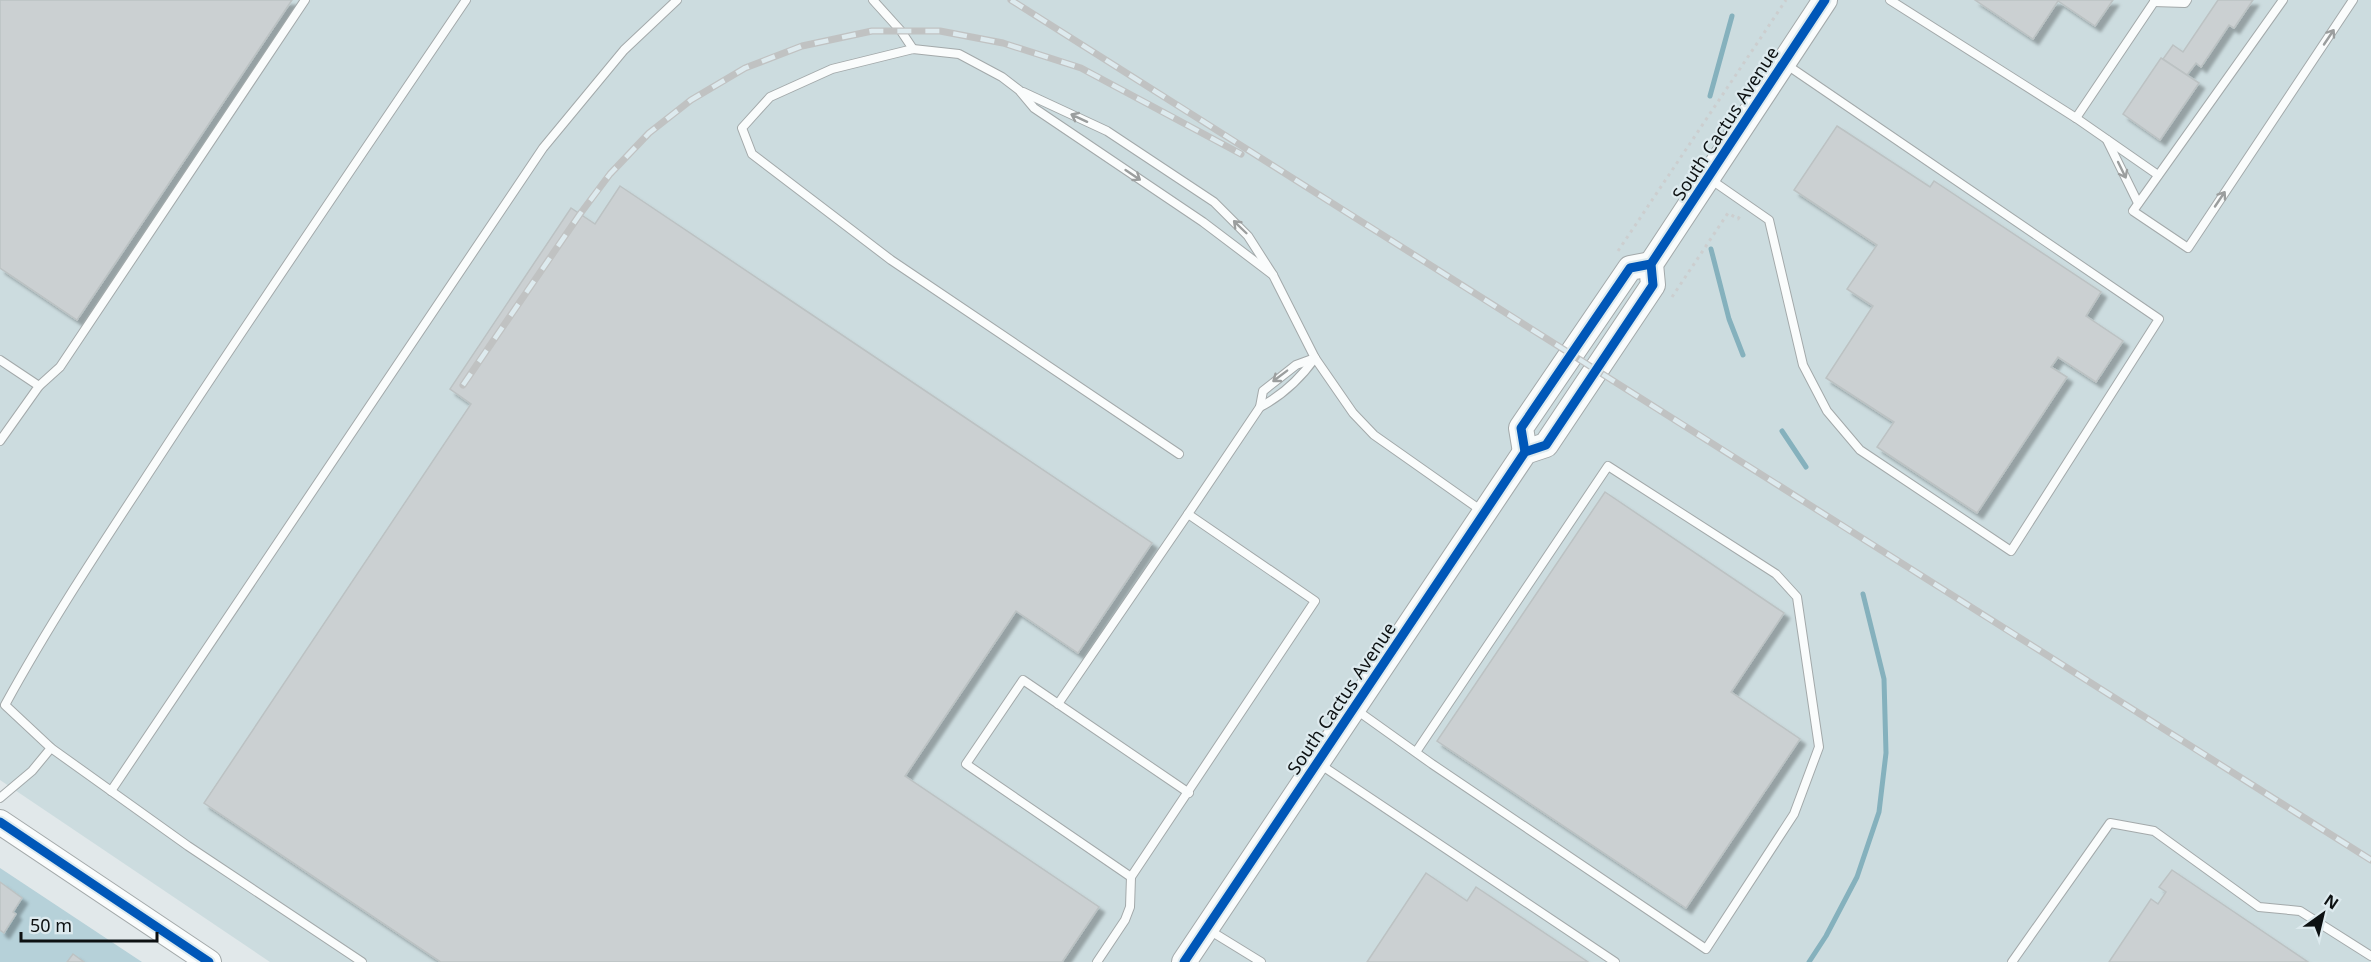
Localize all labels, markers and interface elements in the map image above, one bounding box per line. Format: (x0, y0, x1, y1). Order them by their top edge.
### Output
one-way arrow (2323, 29, 2335, 46)
street label: South Cactus Avenue (1666, 42, 1784, 204)
one-way arrow (1071, 112, 1089, 124)
one-way arrow (2117, 161, 2128, 179)
one-way arrow (1124, 168, 1141, 181)
one-way arrow (2215, 191, 2227, 208)
one-way arrow (1232, 220, 1247, 235)
one-way arrow (1273, 370, 1289, 382)
street label: South Cactus Avenue (1281, 617, 1401, 779)
north arrow (2293, 884, 2353, 944)
text: N (2320, 889, 2343, 914)
scale bar (21, 905, 158, 943)
text: 50 m (30, 913, 72, 937)

